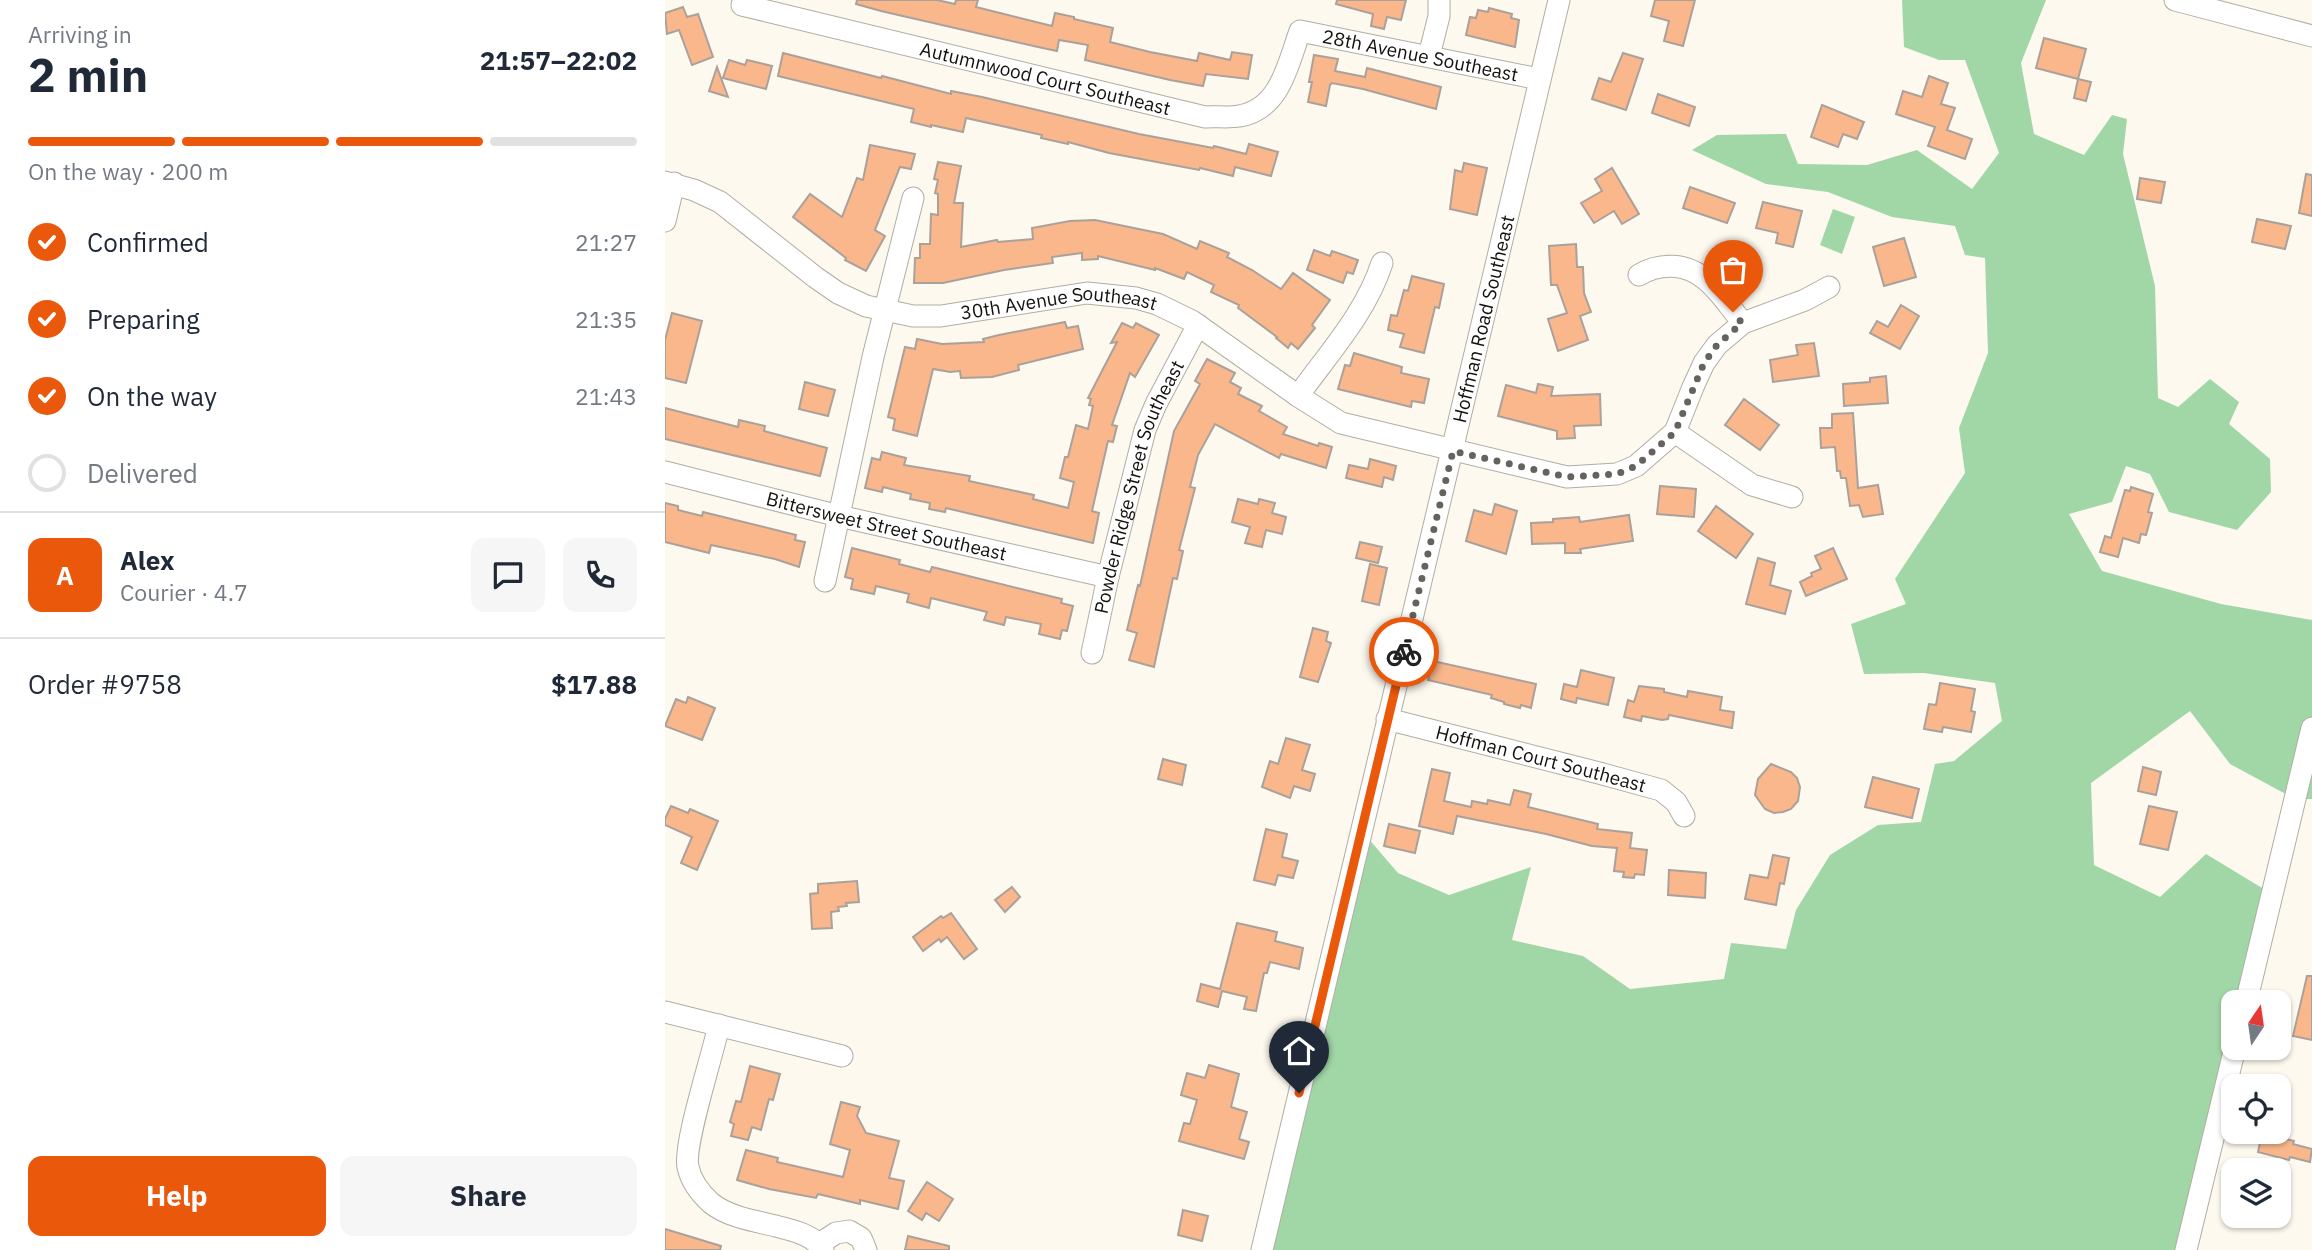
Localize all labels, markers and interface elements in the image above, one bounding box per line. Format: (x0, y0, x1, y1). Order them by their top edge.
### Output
text: Arriving in (28, 19, 132, 49)
street label: 28th Avenue Southeast (1320, 24, 1520, 87)
street label: Autumnwood Court Southeast (918, 36, 1173, 120)
text: 21:57–22:02 (480, 43, 637, 77)
text: 2 min (28, 45, 148, 105)
text: On the way · 200 m (28, 156, 228, 186)
street label: Hoffman Road Southeast (1447, 213, 1520, 425)
icon: check (28, 223, 66, 261)
text: Confirmed (87, 225, 209, 259)
text: 21:27 (575, 227, 637, 257)
pin (1703, 240, 1763, 312)
icon: bag (1714, 251, 1752, 289)
street label: 30th Avenue Southeast (959, 281, 1160, 325)
icon: check (28, 300, 66, 338)
text: Preparing (87, 302, 200, 336)
text: 21:35 (575, 304, 637, 334)
street label: Powder Ridge Street Southeast (1089, 356, 1189, 616)
icon: check (28, 377, 66, 415)
text: On the way (87, 379, 217, 413)
text: 21:43 (575, 381, 637, 411)
text: Delivered (87, 456, 198, 490)
street label: Bittersweet Street Southeast (764, 486, 1009, 566)
button: chat (471, 538, 545, 612)
button: phone (563, 538, 637, 612)
text: Alex (120, 543, 174, 577)
text: A (56, 558, 74, 592)
text: Courier · 4.7 (120, 577, 248, 607)
courier (1369, 617, 1439, 687)
icon: bike (1385, 633, 1423, 671)
text: Order #9758 (28, 667, 182, 701)
text: $17.88 (551, 667, 637, 701)
street label: Hoffman Court Southeast (1433, 720, 1649, 797)
north arrow (2221, 990, 2291, 1060)
map controls (2221, 990, 2291, 1228)
pin (1269, 1021, 1329, 1093)
icon: home (1280, 1032, 1318, 1070)
button: locate (2221, 1074, 2291, 1144)
button: Help (28, 1156, 326, 1236)
button: Share (340, 1156, 637, 1236)
button: layers (2221, 1158, 2291, 1228)

